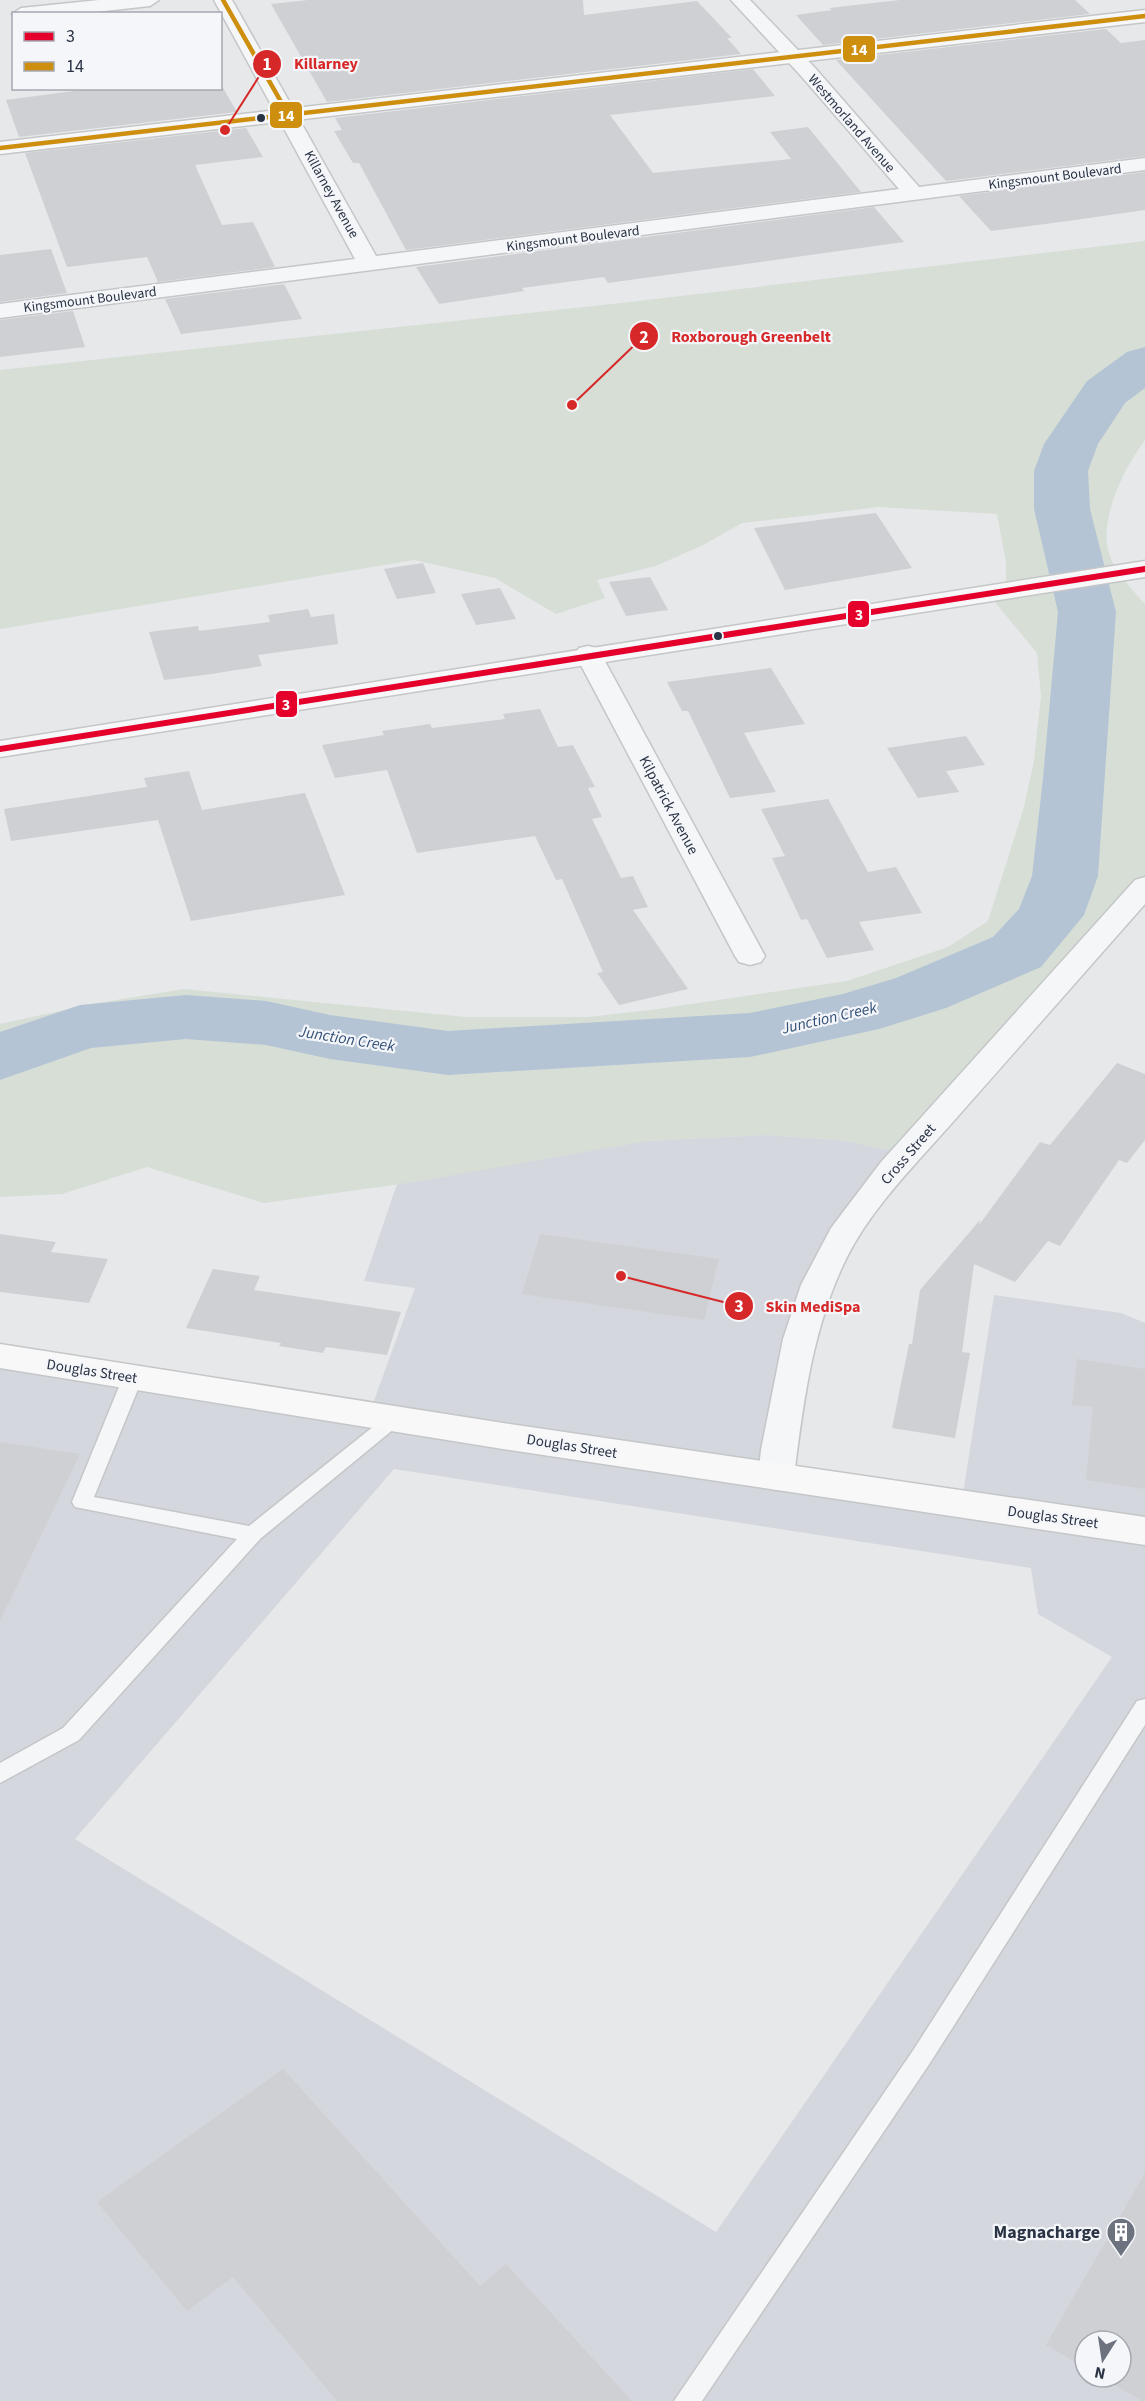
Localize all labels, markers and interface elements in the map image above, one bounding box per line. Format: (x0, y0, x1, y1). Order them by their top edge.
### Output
legend (12, 12, 222, 90)
text: 3 (66, 24, 75, 49)
line badge: 14 (842, 35, 876, 63)
text: 14 (851, 39, 868, 61)
callout: Killarney (252, 47, 370, 81)
text: 1 (262, 52, 272, 77)
text: Killarney (294, 53, 359, 75)
text: 14 (66, 54, 84, 79)
street label: Westmorland Avenue (803, 70, 900, 177)
line badge: 14 (269, 101, 303, 129)
text: 14 (278, 105, 295, 127)
unlabelled marker (255, 112, 267, 124)
street label: Killarney Avenue (299, 147, 364, 242)
street label: Kingsmount Boulevard (987, 159, 1123, 195)
street label: Kingsmount Boulevard (505, 221, 641, 257)
street label: Kingsmount Boulevard (22, 282, 158, 318)
callout: Roxborough Greenbelt (629, 319, 843, 353)
text: 2 (639, 325, 649, 350)
text: Roxborough Greenbelt (671, 326, 831, 348)
line badge: 3 (847, 600, 870, 628)
text: 3 (855, 604, 863, 626)
unlabelled marker (712, 630, 724, 642)
line badge: 3 (275, 690, 298, 718)
text: 3 (282, 694, 290, 716)
street label: Kilpatrick Avenue (634, 752, 703, 858)
water label: Junction Creek (779, 996, 879, 1040)
water label: Junction Creek (296, 1020, 397, 1057)
street label: Cross Street (876, 1119, 941, 1189)
callout: Skin MediSpa (724, 1289, 872, 1323)
text: 3 (734, 1294, 744, 1319)
text: Skin MediSpa (766, 1296, 860, 1318)
street label: Douglas Street (45, 1354, 139, 1389)
street label: Douglas Street (525, 1429, 619, 1464)
street label: Douglas Street (1006, 1501, 1100, 1534)
building icon: Magnacharge (1105, 2216, 1137, 2258)
place label: Magnacharge (994, 2220, 1100, 2245)
north arrow (1073, 2329, 1133, 2389)
text: N (1093, 2361, 1108, 2385)

